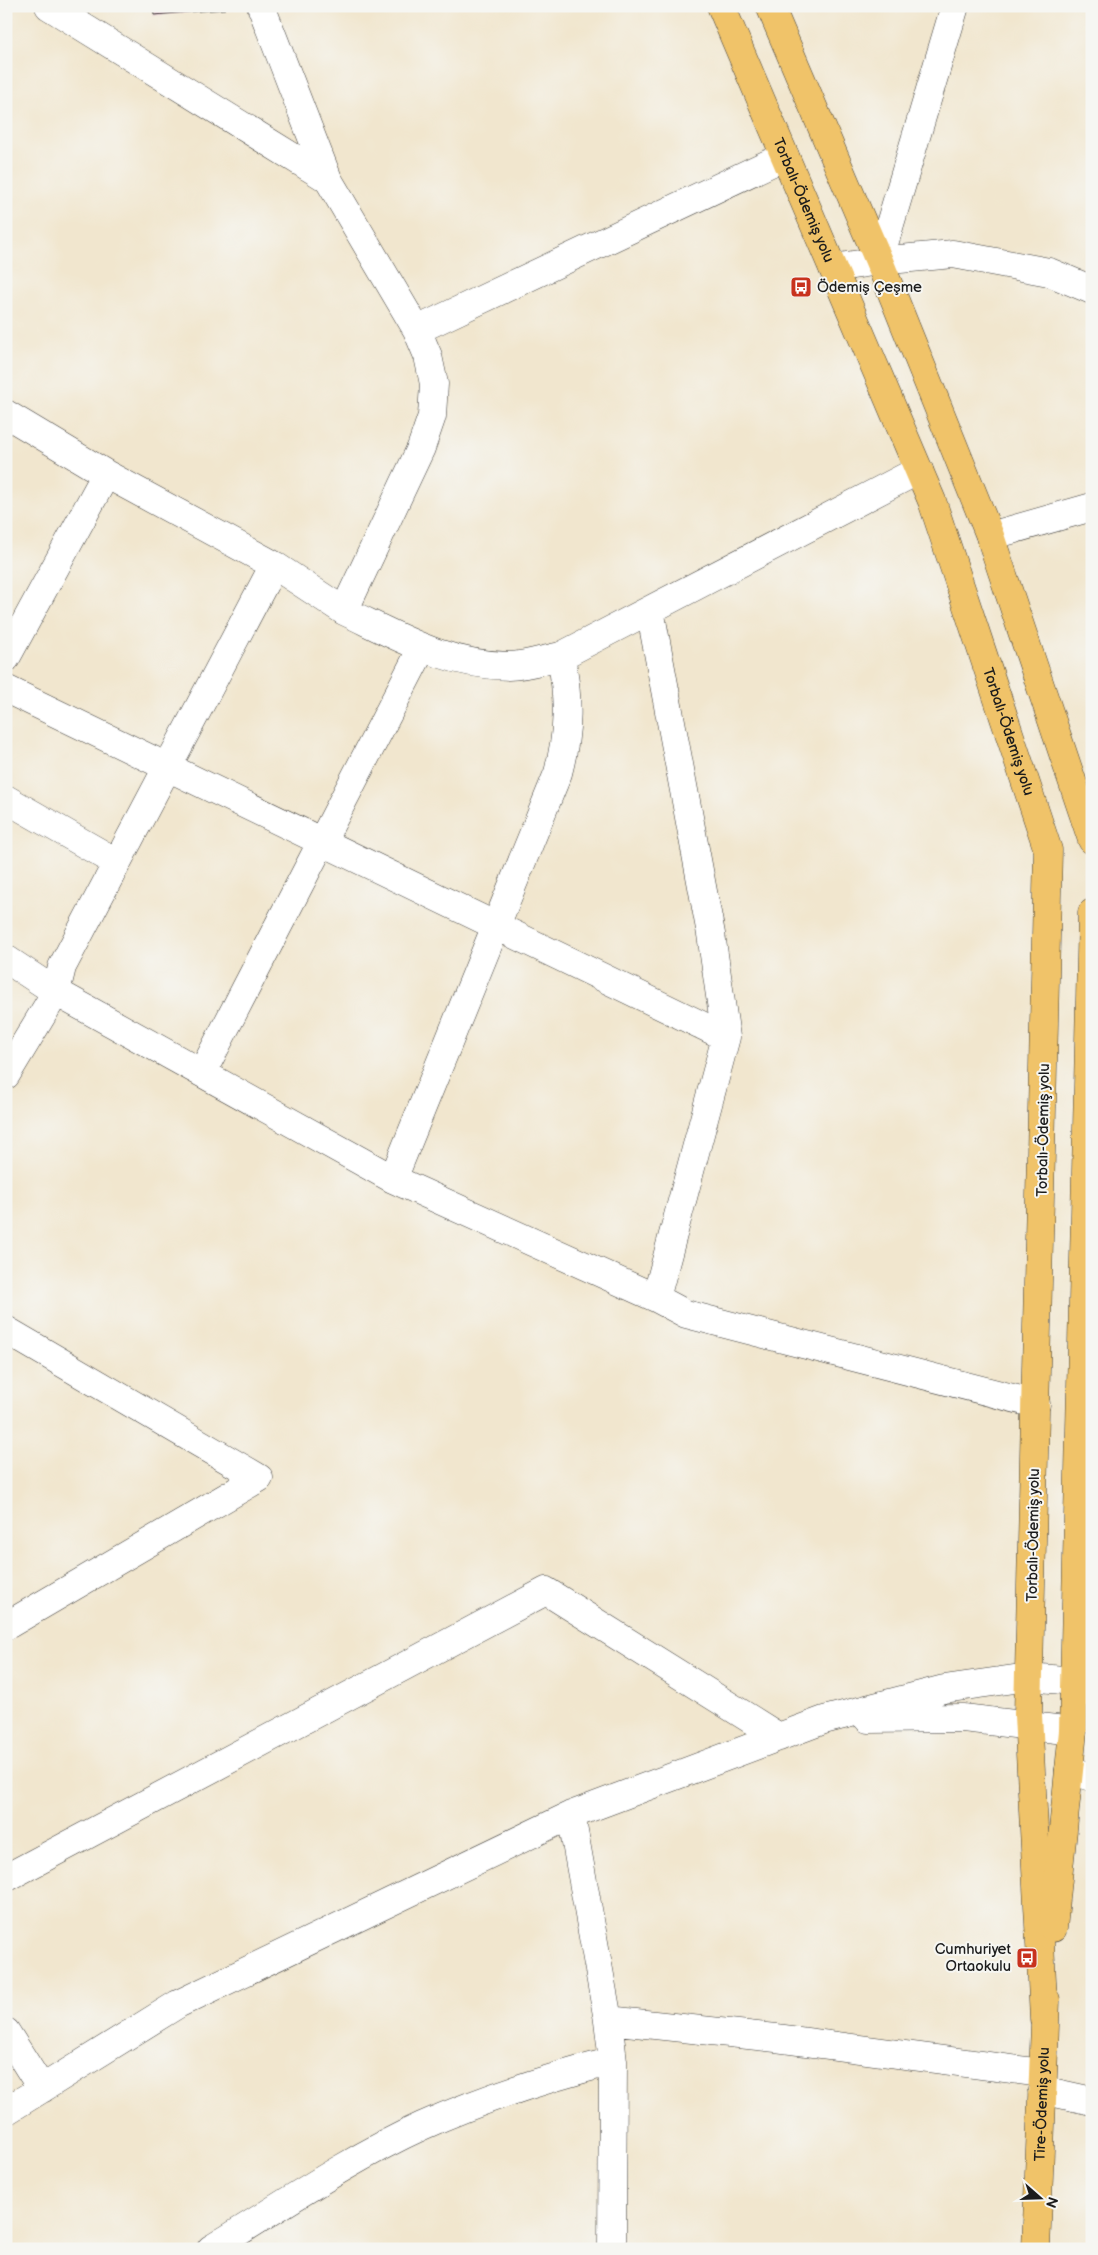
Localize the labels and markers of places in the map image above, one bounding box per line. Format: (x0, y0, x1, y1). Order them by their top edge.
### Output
bus stop icon: Ödemiş Çeşme (789, 275, 813, 299)
place label: Ödemiş Çeşme (817, 278, 922, 297)
place label: Cumhuriyet Ortaokulu (935, 1940, 1011, 1976)
bus stop icon: Cumhuriyet Ortaokulu (1015, 1946, 1039, 1970)

